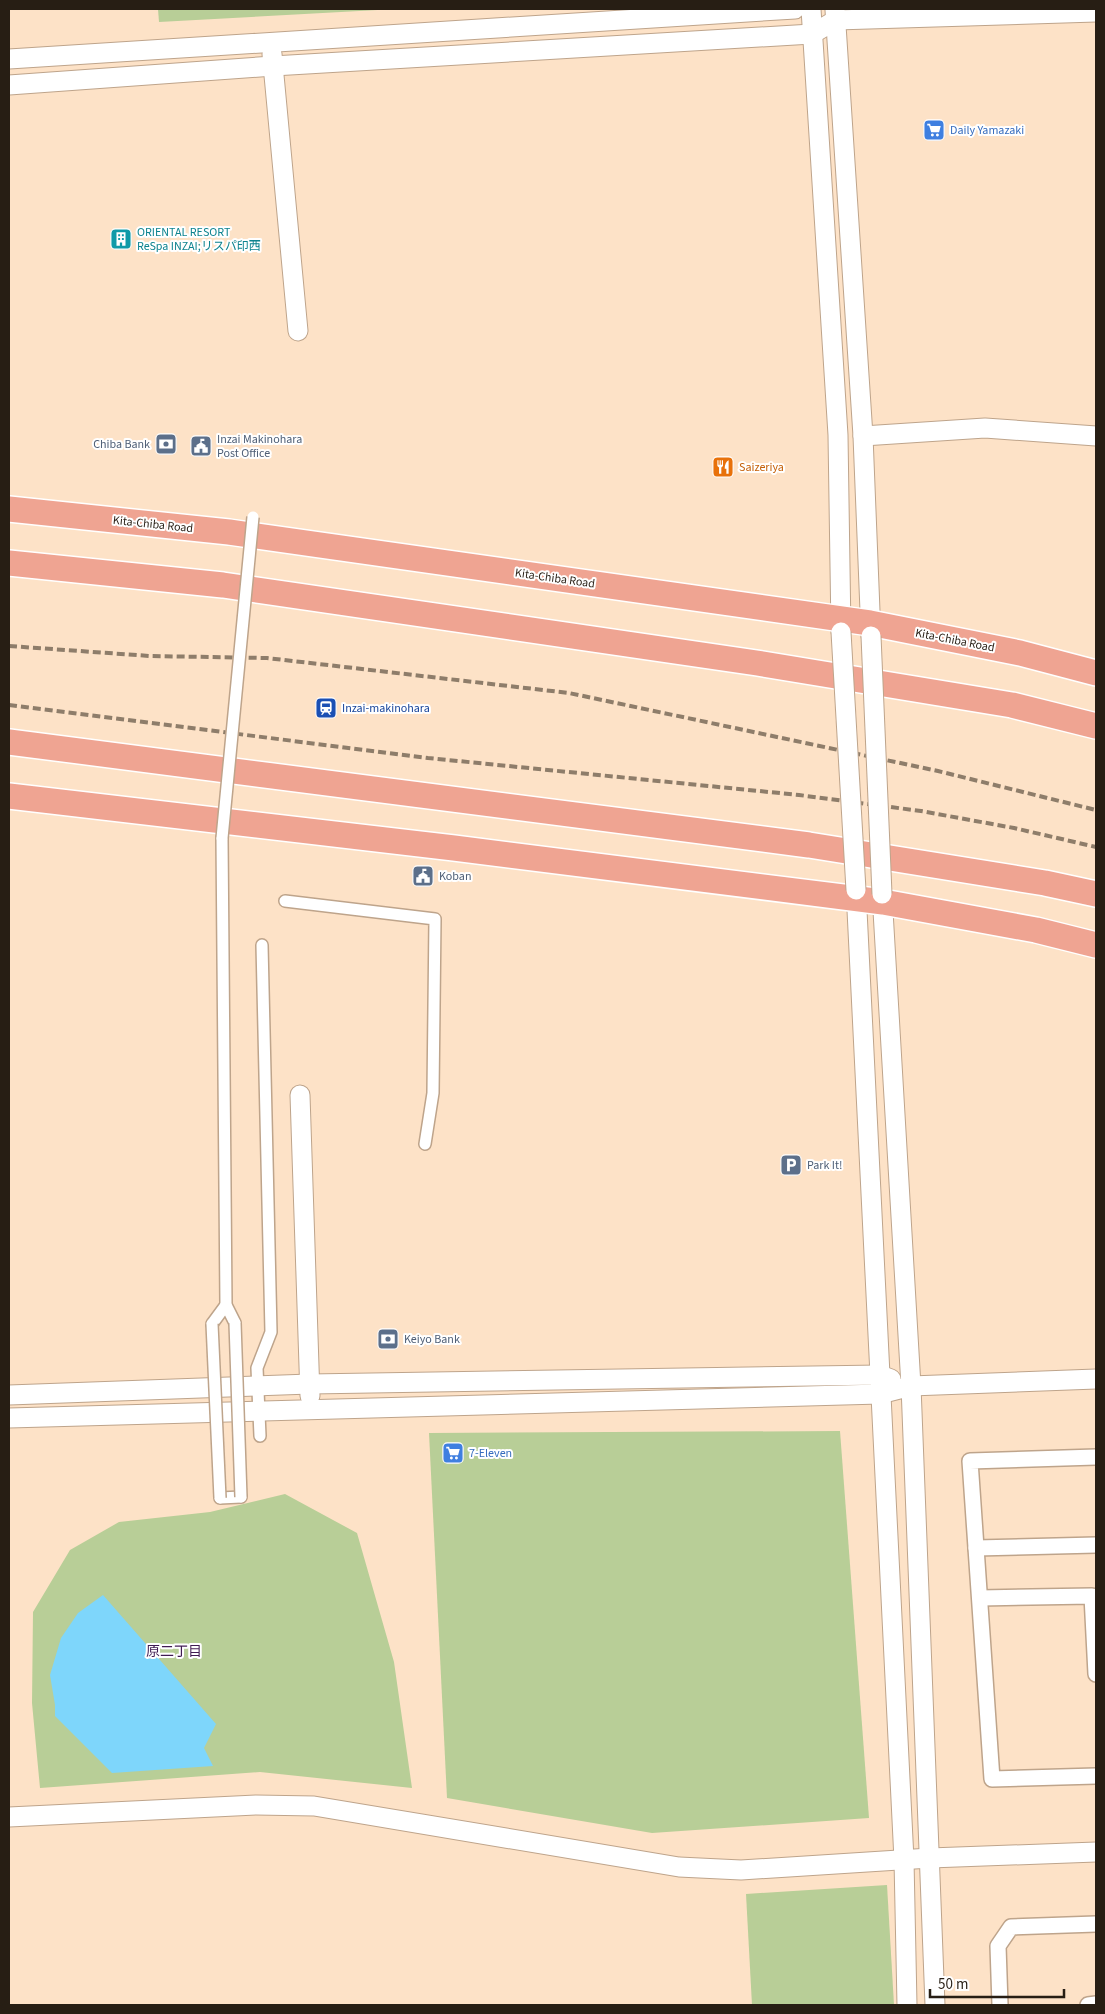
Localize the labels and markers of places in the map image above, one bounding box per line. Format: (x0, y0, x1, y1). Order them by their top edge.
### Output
supermarket icon: Daily Yamazaki (922, 118, 946, 142)
place label: Daily Yamazaki (950, 122, 1024, 139)
place label: ORIENTAL RESORT ReSpa INZAI;リスパ印西 (137, 224, 261, 255)
building icon: ORIENTAL RESORT ReSpa INZAI;リスパ印西 (109, 227, 133, 251)
place label: Inzai Makinohara Post Office (217, 431, 302, 462)
bank icon: Chiba Bank (154, 432, 178, 456)
public building icon: Inzai Makinohara Post Office (189, 434, 213, 458)
place label: Chiba Bank (93, 436, 150, 453)
restaurant icon: Saizeriya (711, 455, 735, 479)
place label: Saizeriya (739, 459, 784, 476)
station icon: Inzai-makinohara (314, 696, 338, 720)
place label: Inzai-makinohara (342, 700, 430, 717)
public building icon: Koban (411, 864, 435, 888)
place label: Koban (439, 868, 471, 885)
parking icon: Park It! (779, 1153, 803, 1177)
place label: Park It! (807, 1157, 843, 1174)
bank icon: Keiyo Bank (376, 1327, 400, 1351)
place label: Keiyo Bank (404, 1331, 460, 1348)
supermarket icon: 7-Eleven (441, 1441, 465, 1465)
place label: 7-Eleven (469, 1445, 512, 1462)

